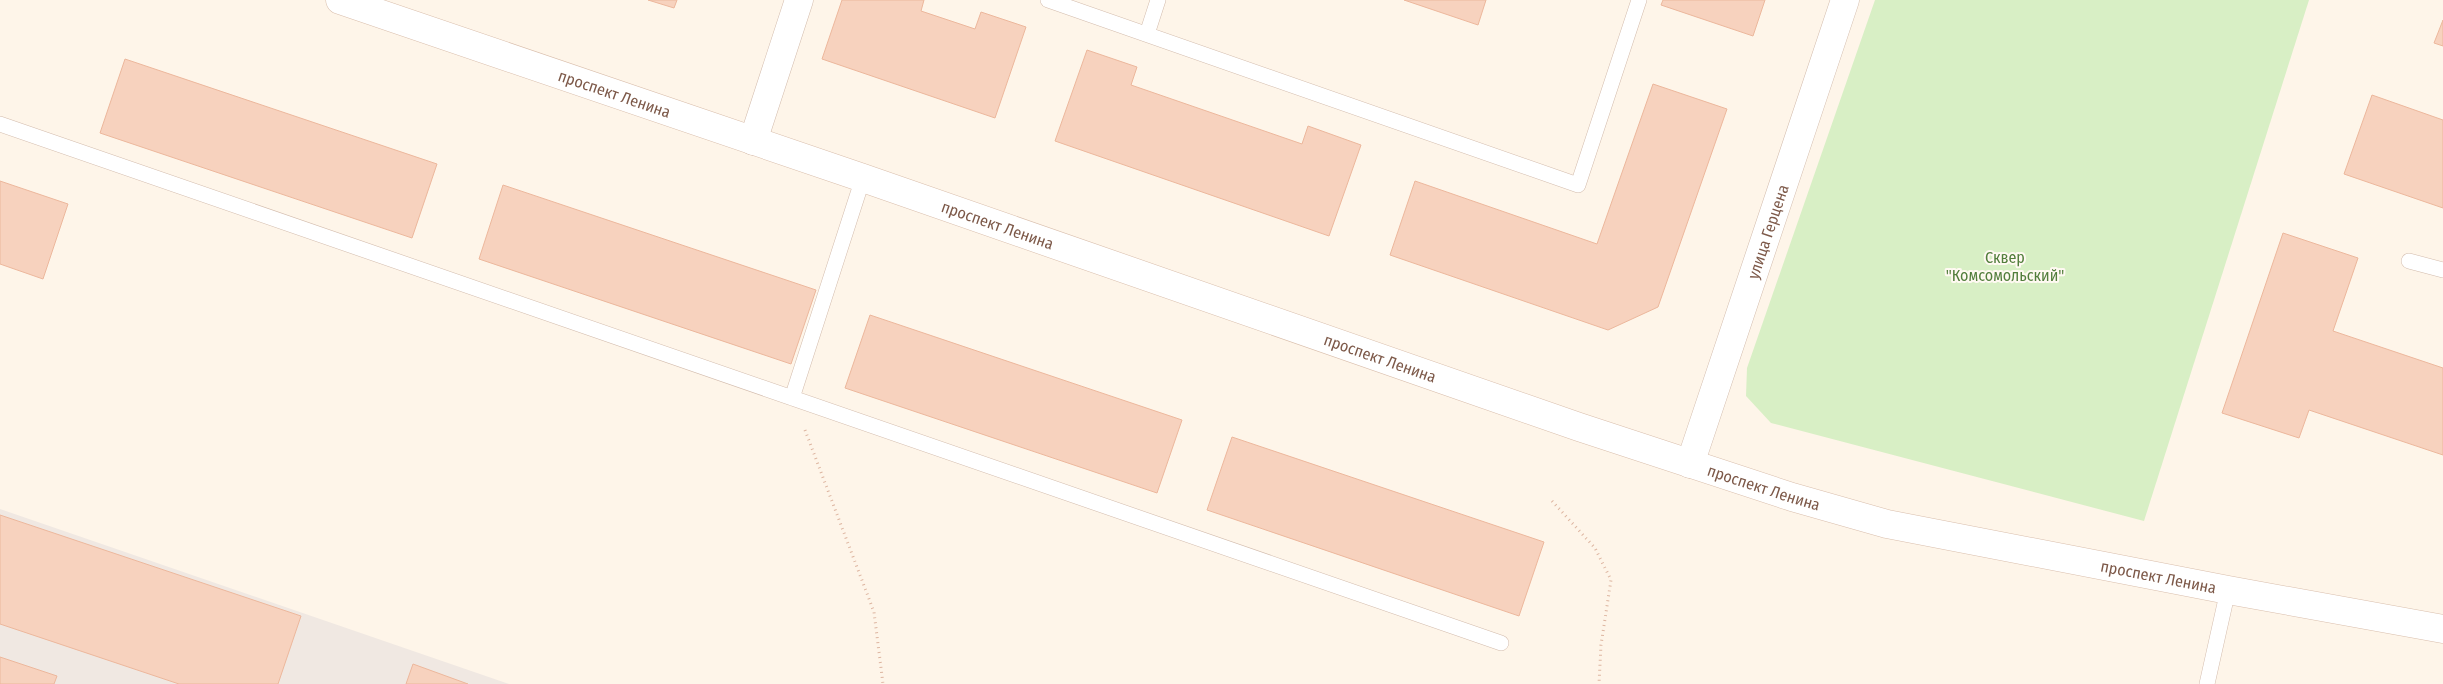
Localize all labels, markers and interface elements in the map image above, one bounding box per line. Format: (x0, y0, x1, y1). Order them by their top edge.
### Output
street label: проспект Ленина (556, 66, 673, 122)
street label: улица Герцена (1743, 182, 1793, 282)
street label: проспект Ленина (939, 197, 1056, 254)
park label: Сквер "Комсомольский" (1946, 248, 2064, 285)
street label: проспект Ленина (1321, 330, 1439, 387)
street label: проспект Ленина (1705, 461, 1822, 515)
street label: проспект Ленина (2099, 557, 2218, 598)

